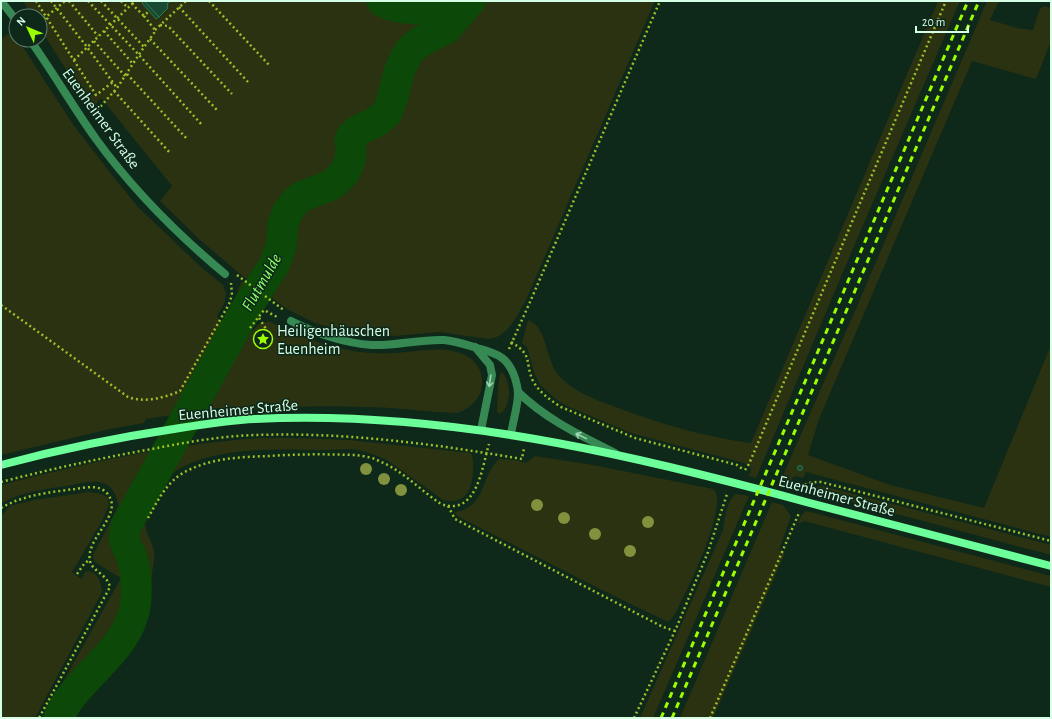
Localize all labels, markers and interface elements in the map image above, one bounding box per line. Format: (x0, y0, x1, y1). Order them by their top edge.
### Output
north arrow (8, 8, 48, 48)
scale bar (916, 8, 968, 34)
text: N (15, 15, 28, 28)
text: 20 m (922, 16, 945, 28)
street label: Euenheimer Straße (59, 65, 143, 172)
water label: Flutmulde (238, 251, 285, 314)
place label: Heiligenhäuschen Euenheim (277, 323, 390, 357)
place icon: Heiligenhäuschen Euenheim (252, 328, 274, 350)
one-way arrow (486, 374, 494, 387)
street label: Euenheimer Straße (178, 397, 299, 423)
one-way arrow (575, 432, 587, 439)
street label: Euenheimer Straße (777, 473, 897, 519)

